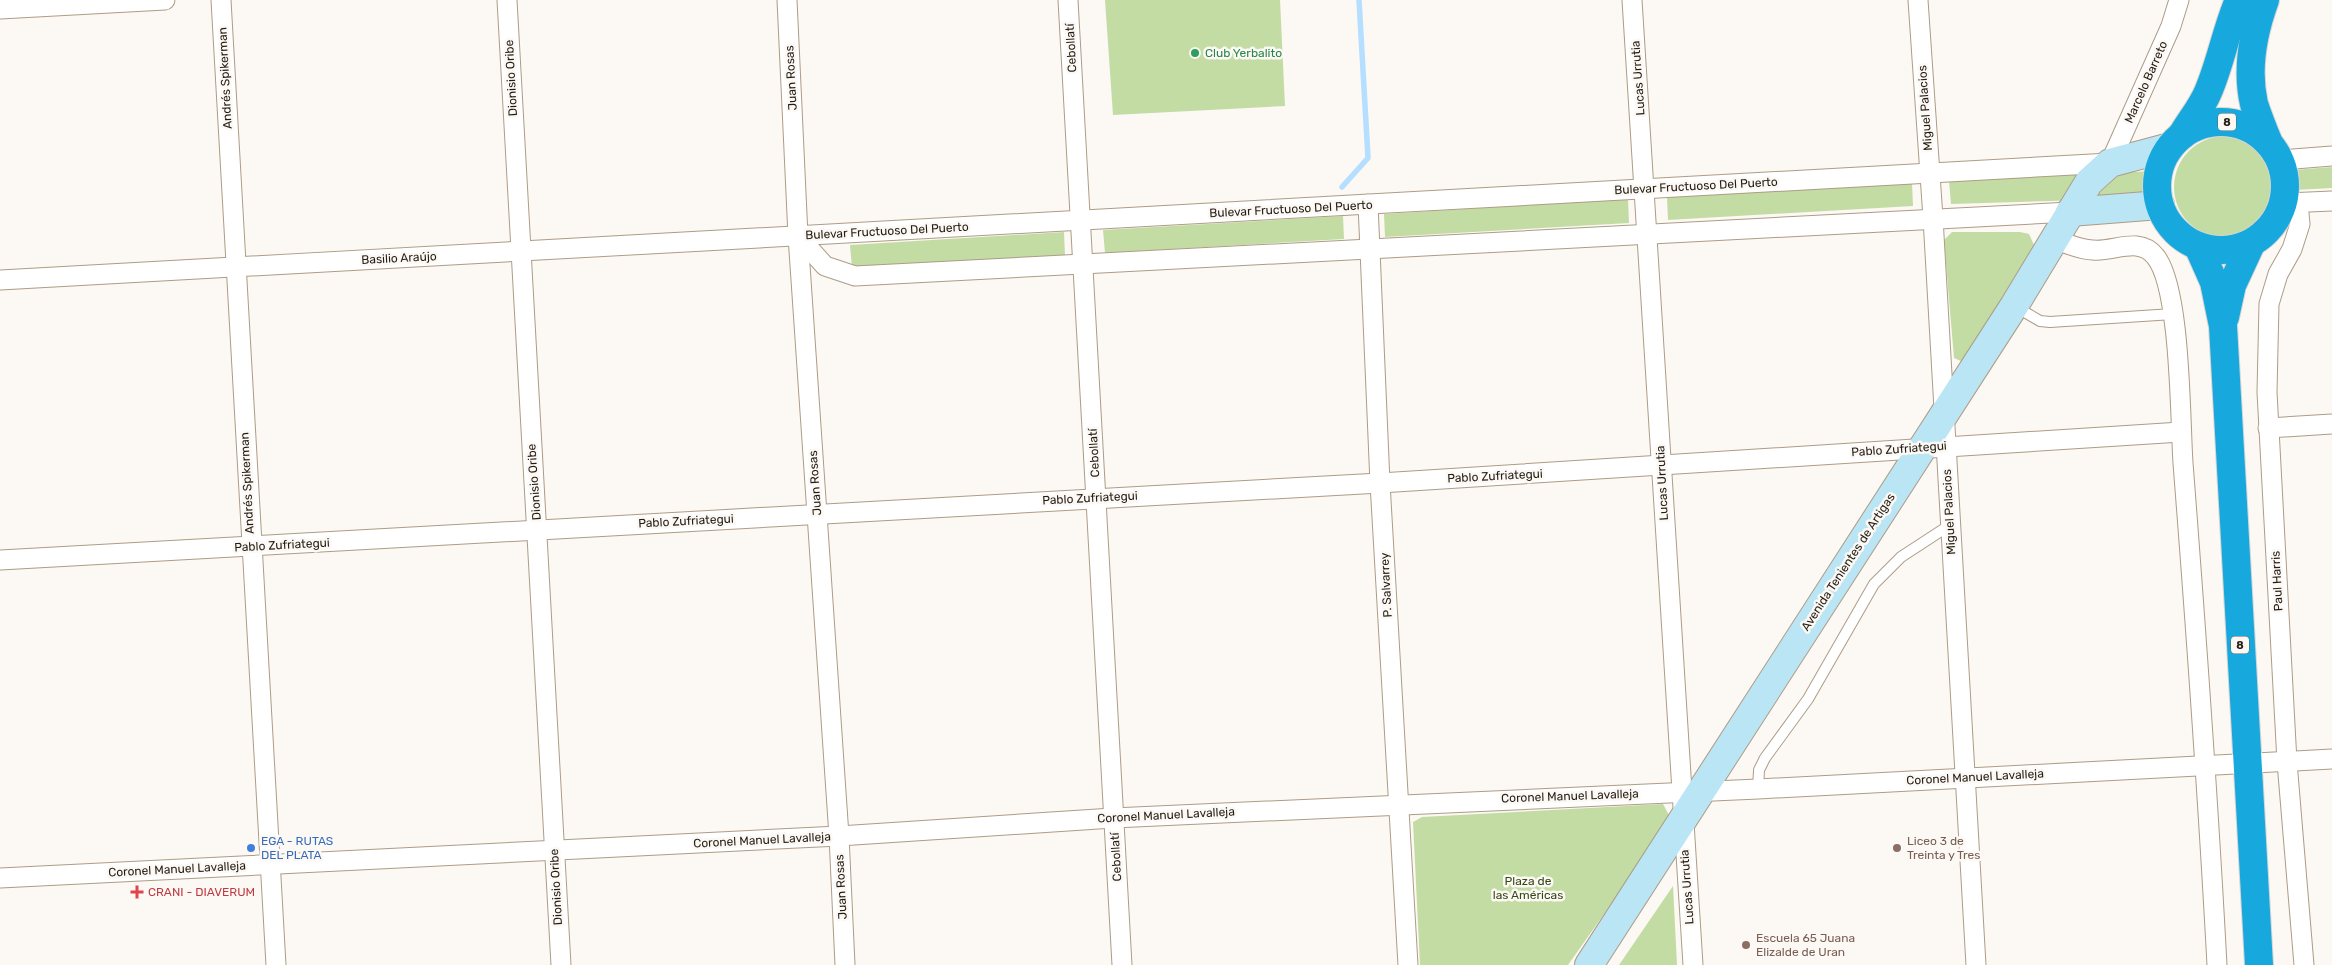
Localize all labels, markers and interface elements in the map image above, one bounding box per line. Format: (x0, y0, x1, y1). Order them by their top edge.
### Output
street label: Cebollatí (1063, 22, 1079, 73)
street label: Andrés Spikerman (215, 27, 235, 129)
street label: Dionisio Oribe (502, 39, 520, 117)
street label: Marcelo Barreto (2122, 39, 2170, 125)
street label: Lucas Urrutia (1628, 40, 1648, 116)
street label: Juan Rosas (782, 45, 800, 111)
place label: Club Yerbalito (1205, 46, 1282, 60)
marker: Club Yerbalito (1189, 47, 1201, 59)
street label: Miguel Palacios (1915, 65, 1935, 151)
road number: 8 (2218, 114, 2236, 130)
street label: Bulevar Fructuoso Del Puerto (1614, 175, 1778, 197)
street label: Bulevar Fructuoso Del Puerto (1209, 198, 1373, 220)
street label: Bulevar Fructuoso Del Puerto (805, 220, 969, 242)
street label: Basilio Araújo (361, 249, 437, 267)
street label: Cebollatí (1086, 427, 1102, 478)
street label: Andrés Spikerman (237, 432, 257, 534)
street label: Pablo Zufriategui (1851, 439, 1947, 459)
street label: Dionisio Oribe (524, 443, 544, 521)
street label: Lucas Urrutia (1653, 445, 1671, 521)
street label: Juan Rosas (806, 450, 824, 516)
street label: Pablo Zufriategui (1447, 467, 1543, 485)
street label: Miguel Palacios (1940, 469, 1958, 555)
street label: Pablo Zufriategui (1042, 489, 1138, 507)
street label: Avenida Tenientes de Artigas (1798, 491, 1898, 633)
street label: Pablo Zufriategui (638, 512, 734, 530)
street label: Pablo Zufriategui (234, 536, 330, 554)
street label: Paul Harris (2268, 550, 2286, 612)
street label: P. Salvarrey (1377, 552, 1395, 618)
road number: 8 (2231, 636, 2249, 654)
street label: Coronel Manuel Lavalleja (1906, 766, 2044, 788)
street label: Coronel Manuel Lavalleja (1501, 787, 1639, 805)
street label: Coronel Manuel Lavalleja (1097, 804, 1235, 826)
street label: Coronel Manuel Lavalleja (693, 829, 831, 851)
street label: Cebollatí (1108, 831, 1124, 882)
place label: EGA - RUTAS DEL PLATA (261, 834, 333, 862)
place label: Liceo 3 de Treinta y Tres (1907, 834, 1980, 862)
marker: EGA - RUTAS DEL PLATA (245, 842, 257, 854)
marker: Liceo 3 de Treinta y Tres (1891, 842, 1903, 854)
street label: Dionisio Oribe (547, 848, 565, 926)
street label: Lucas Urrutia (1677, 849, 1697, 925)
street label: Juan Rosas (832, 854, 850, 920)
street label: Coronel Manuel Lavalleja (108, 858, 246, 880)
park label: Plaza de las Américas (1493, 874, 1563, 902)
marker: CRANI - DIAVERUM (130, 885, 144, 899)
place label: CRANI - DIAVERUM (148, 885, 255, 899)
place label: Escuela 65 Juana Elizalde de Uran (1756, 931, 1855, 959)
marker: Escuela 65 Juana Elizalde de Uran (1740, 939, 1752, 951)

